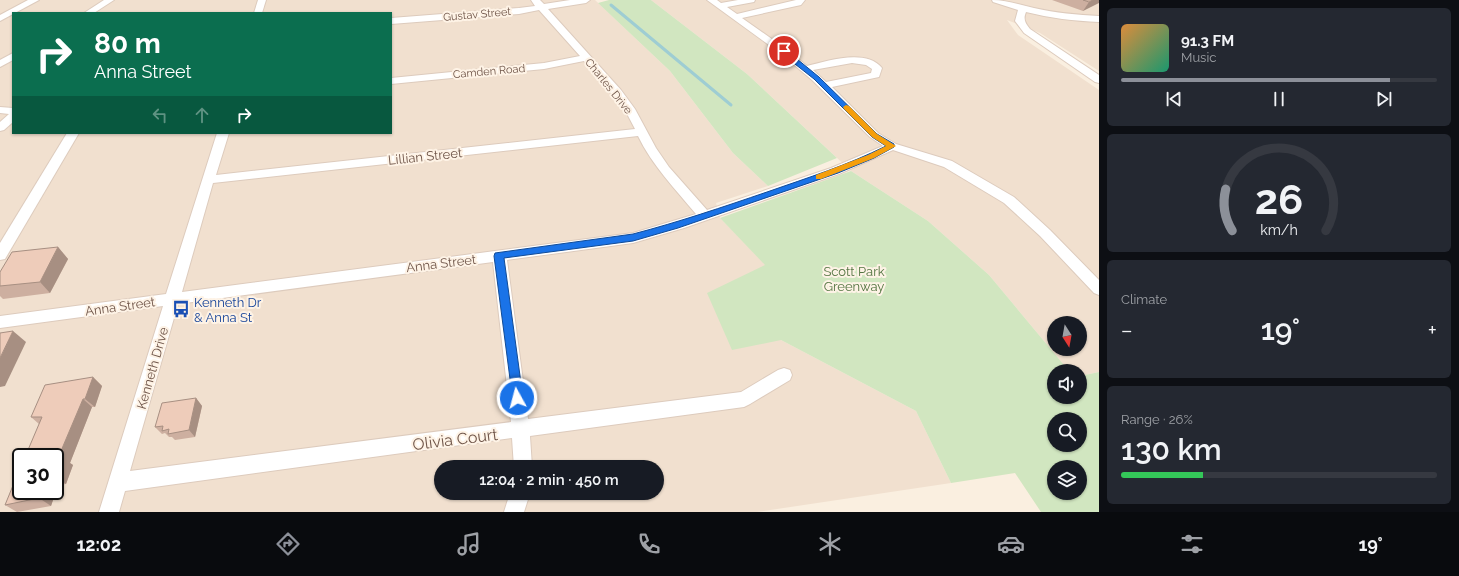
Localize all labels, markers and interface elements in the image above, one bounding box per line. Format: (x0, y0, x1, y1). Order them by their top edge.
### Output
street label: Gustav Street (443, 5, 512, 24)
text: 80 m (94, 27, 161, 60)
icon: right (28, 28, 80, 80)
text: 91.3 FM (1181, 32, 1234, 50)
pin (767, 34, 801, 68)
icon: arrive (773, 40, 795, 62)
text: Music (1181, 50, 1216, 65)
street label: Charles Drive (582, 56, 635, 117)
text: Anna Street (94, 61, 191, 82)
street label: Camden Road (452, 62, 526, 81)
icon: previous (1163, 88, 1185, 110)
icon: pause (1268, 88, 1290, 110)
icon: next (1373, 88, 1395, 110)
icon: left (149, 104, 171, 126)
icon: ahead (191, 104, 213, 126)
icon: right (233, 104, 255, 126)
street label: Lillian Street (387, 145, 463, 168)
text: 26 (1255, 175, 1303, 224)
text: km/h (1260, 222, 1298, 238)
street label: Anna Street (405, 252, 478, 275)
park label: Scott Park Greenway (823, 264, 885, 294)
text: Climate (1121, 292, 1167, 307)
street label: Anna Street (84, 294, 157, 319)
place label: Kenneth Dr & Anna St (194, 295, 262, 325)
bus stop icon: Kenneth Dr & Anna St (171, 299, 191, 319)
text: 19° (1261, 312, 1300, 347)
north arrow (1047, 316, 1087, 356)
map controls (1047, 316, 1087, 500)
text: − (1121, 317, 1133, 343)
text: + (1428, 317, 1437, 343)
street label: Kenneth Drive (134, 325, 171, 411)
button: sound (1047, 364, 1087, 404)
position arrow (496, 377, 538, 419)
button: search (1047, 412, 1087, 452)
text: Range · 26% (1121, 412, 1193, 427)
street label: Olivia Court (411, 425, 499, 454)
text: 130 km (1121, 432, 1222, 467)
speed limit sign: 30 (12, 448, 64, 500)
button: layers (1047, 460, 1087, 500)
text: 12:04 · 2 min · 450 m (479, 471, 619, 489)
icon: directions (274, 530, 302, 558)
icon: music (455, 530, 483, 558)
icon: phone (635, 530, 663, 558)
icon: climate (816, 530, 844, 558)
icon: car (997, 530, 1025, 558)
icon: filters (1178, 530, 1206, 558)
text: 12:02 (76, 534, 121, 555)
text: 19° (1358, 534, 1383, 555)

